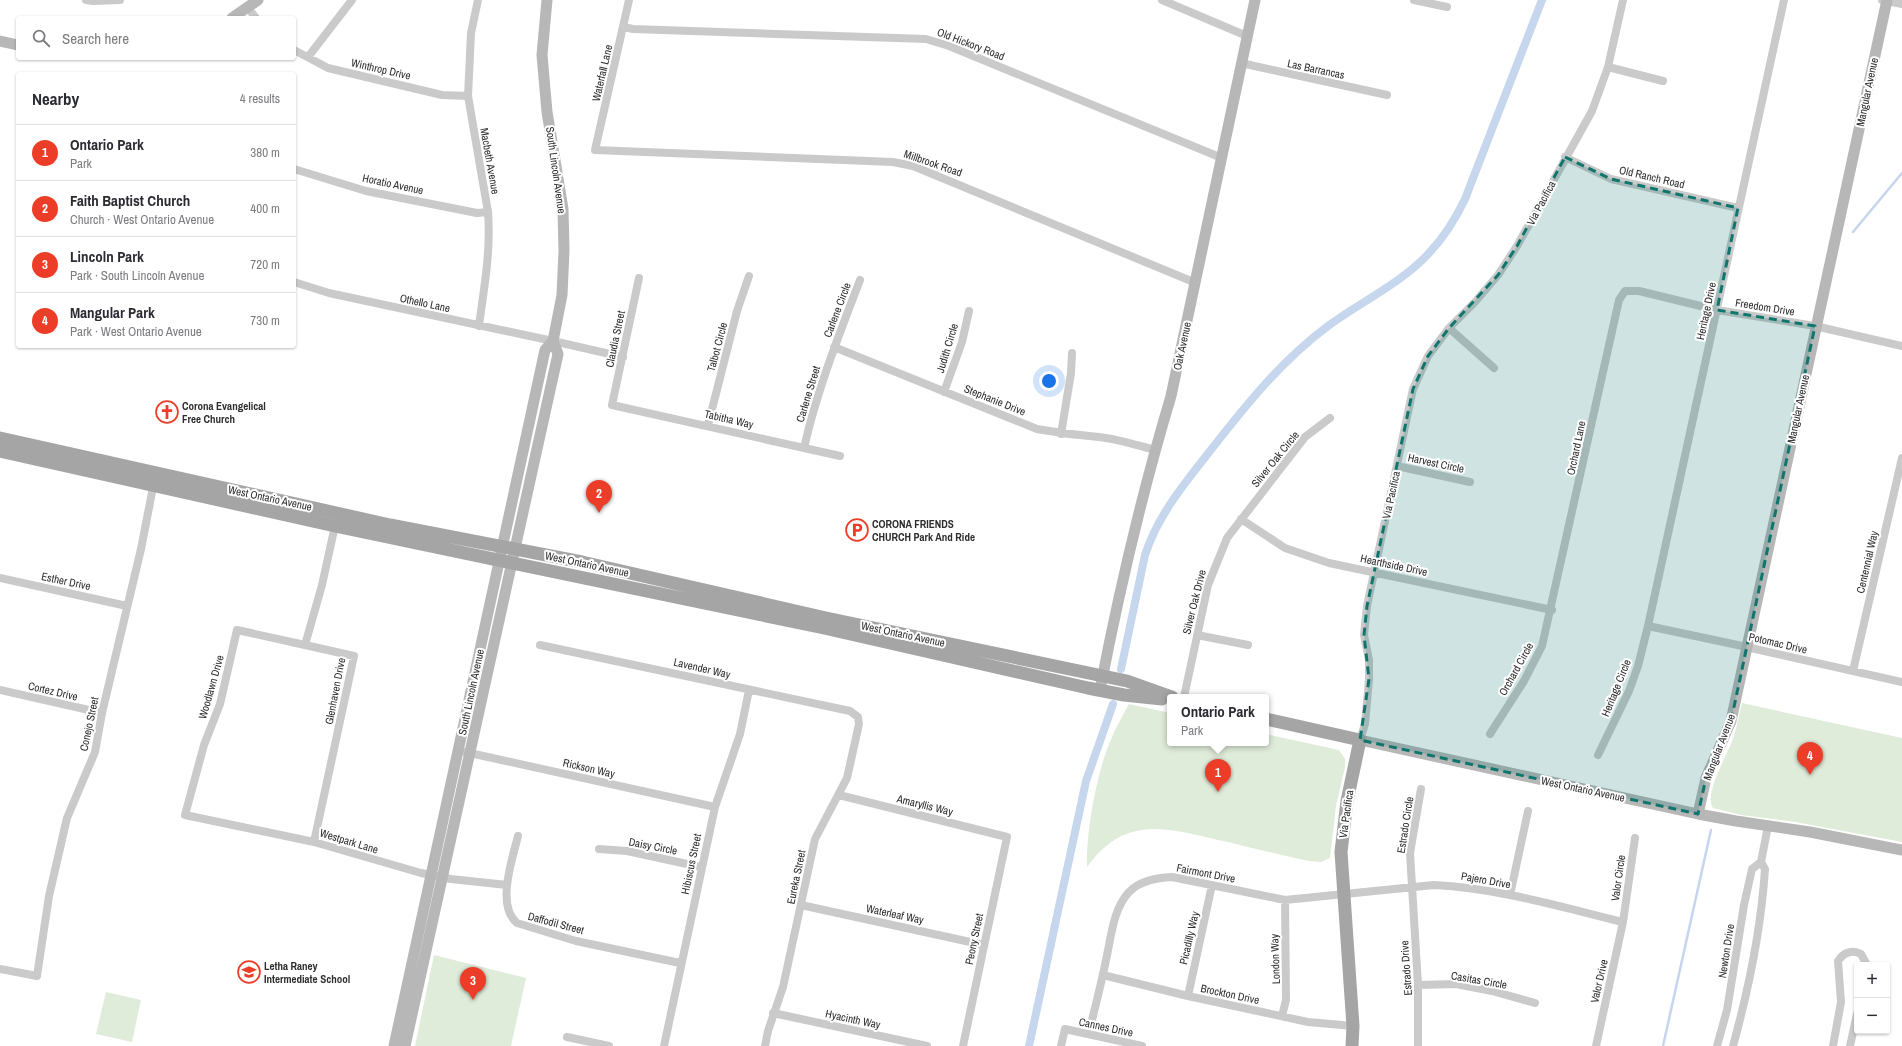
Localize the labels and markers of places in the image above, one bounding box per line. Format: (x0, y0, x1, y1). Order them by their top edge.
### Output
church icon: Corona Evangelical Free Church (154, 399, 180, 425)
place label: Corona Evangelical Free Church (182, 399, 266, 426)
pin: 2 (586, 480, 612, 513)
parking icon: CORONA FRIENDS CHURCH Park And Ride (844, 517, 870, 543)
place label: CORONA FRIENDS CHURCH Park And Ride (872, 517, 975, 544)
pin: 4 (1797, 742, 1823, 775)
pin: 1 (1205, 759, 1231, 792)
school or university icon: Letha Raney Intermediate School (236, 959, 262, 985)
place label: Letha Raney Intermediate School (264, 959, 350, 986)
pin: 3 (460, 967, 486, 1000)

